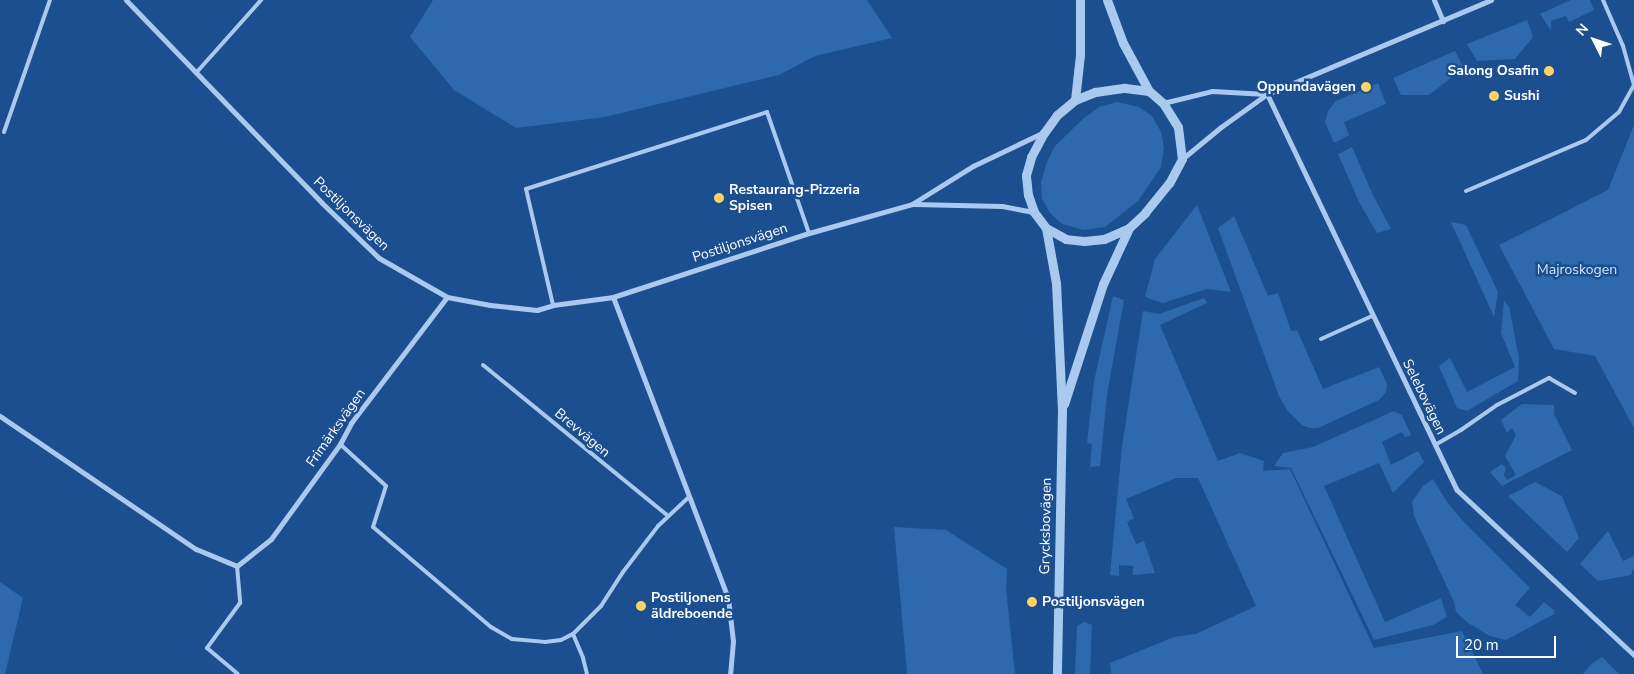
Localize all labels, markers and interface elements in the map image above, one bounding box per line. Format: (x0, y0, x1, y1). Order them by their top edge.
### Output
north arrow (1569, 15, 1619, 65)
text: N (1572, 20, 1593, 40)
place label: Salong Osafin (1447, 63, 1539, 79)
marker: Salong Osafin (1543, 65, 1555, 77)
place label: Oppundavägen (1257, 79, 1356, 95)
marker: Oppundavägen (1360, 81, 1372, 93)
place label: Sushi (1504, 88, 1540, 104)
marker: Sushi (1488, 90, 1500, 102)
street label: Postiljonsvägen (310, 174, 392, 254)
place label: Restaurang-Pizzeria Spisen (729, 182, 860, 214)
marker: Restaurang-Pizzeria Spisen (713, 192, 725, 204)
street label: Postiljonsvägen (690, 220, 790, 266)
park label: Majroskogen (1537, 262, 1617, 278)
street label: Selebovägen (1399, 357, 1449, 437)
street label: Frimärksvägen (303, 386, 369, 470)
street label: Brevvägen (551, 405, 613, 461)
street label: Grycksbovägen (1037, 478, 1055, 574)
place label: Postiljonens äldreboende (651, 590, 733, 622)
place label: Postiljonsvägen (1042, 594, 1145, 610)
marker: Postiljonsvägen (1026, 596, 1038, 608)
marker: Postiljonens äldreboende (635, 600, 647, 612)
scale bar (1459, 626, 1559, 658)
text: 20 m (1464, 635, 1499, 655)

